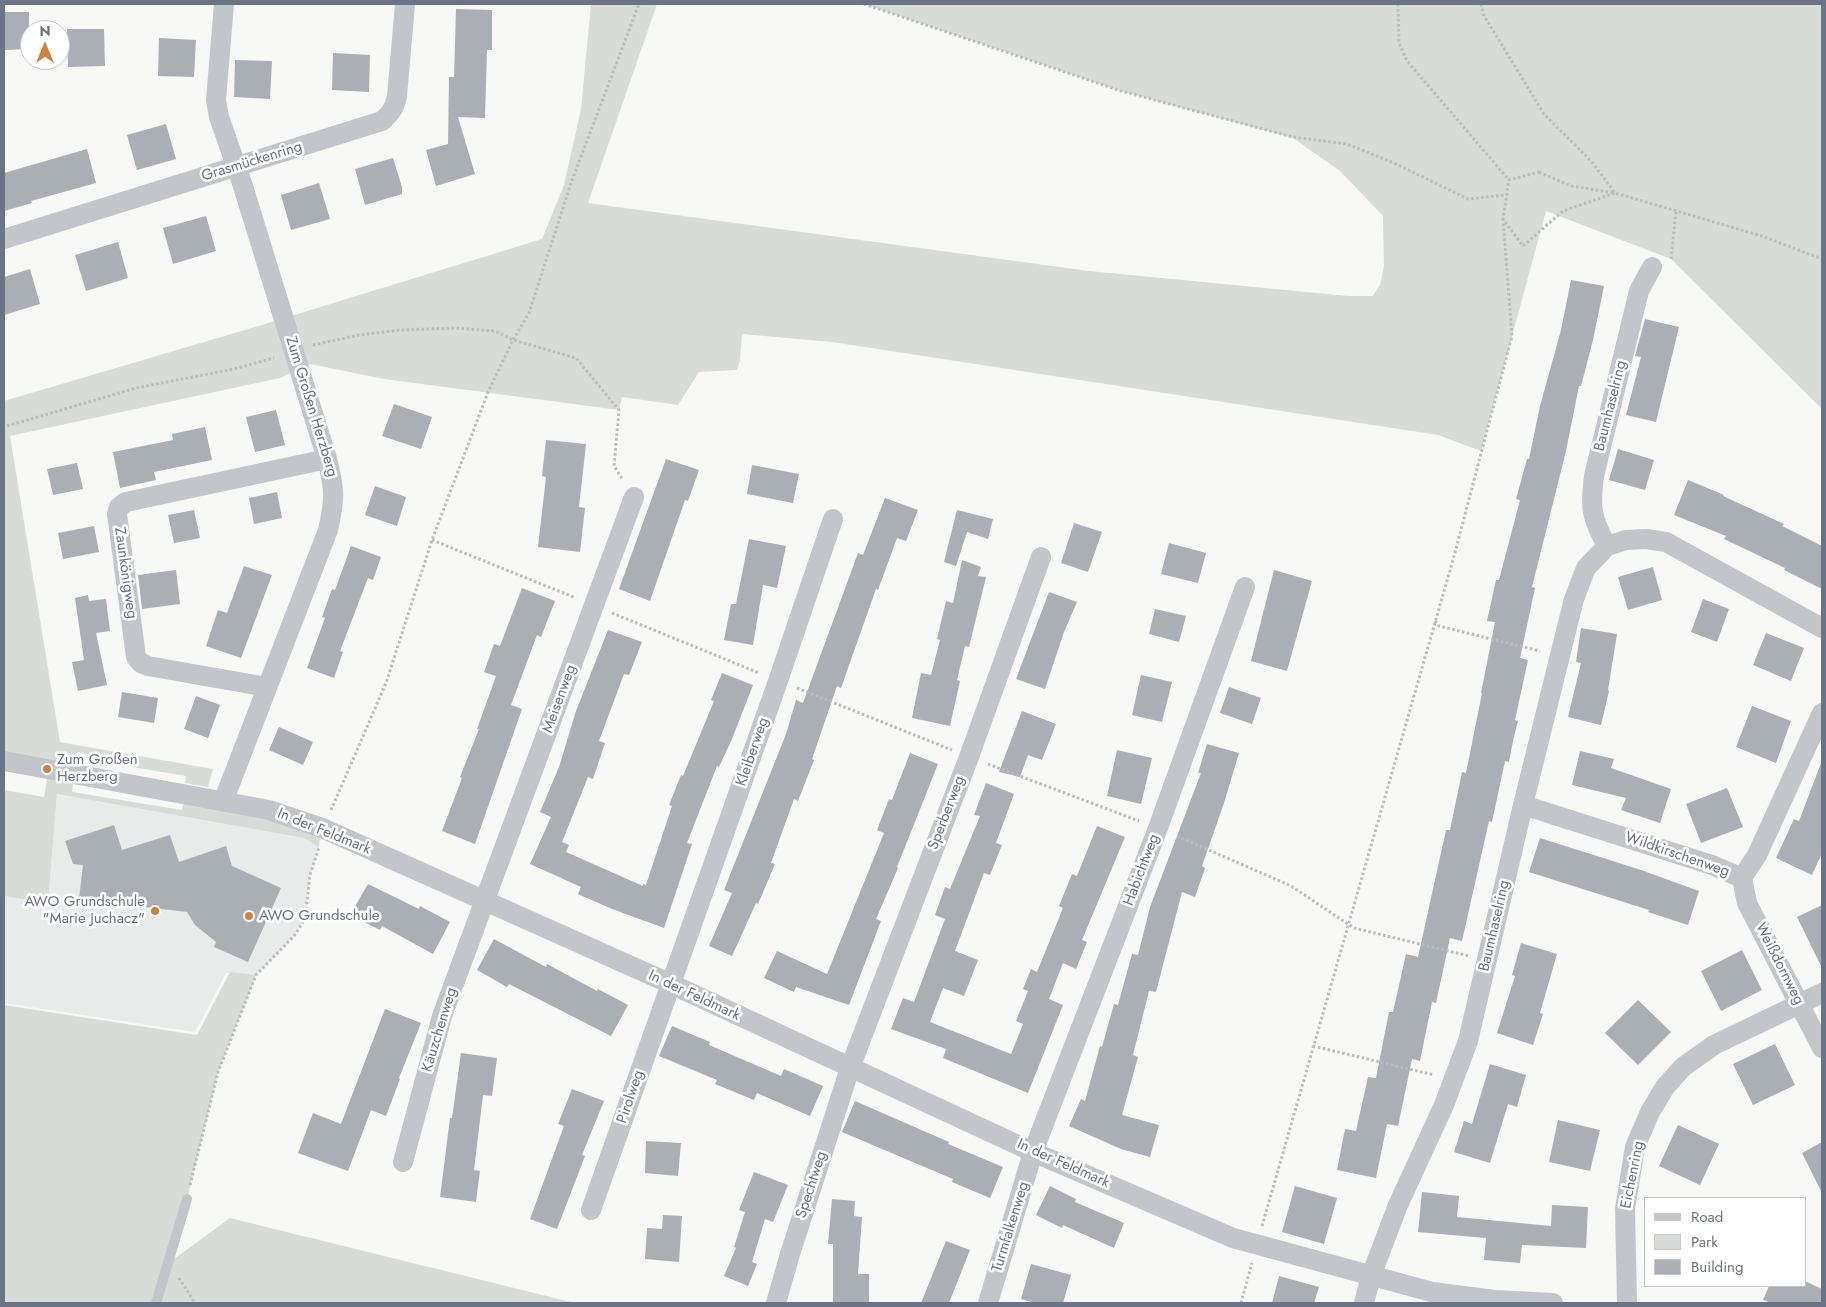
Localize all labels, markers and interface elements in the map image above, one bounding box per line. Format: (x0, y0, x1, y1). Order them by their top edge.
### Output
north arrow (20, 20, 70, 70)
text: N (39, 21, 51, 41)
street label: Grasmückenring (200, 138, 304, 186)
street label: Zum Großen Herzberg (281, 335, 341, 479)
street label: Baumhaselring (1591, 359, 1631, 453)
street label: Zaunkönigweg (110, 526, 140, 620)
street label: Meisenweg (539, 662, 581, 736)
street label: Kleiberweg (733, 715, 773, 789)
place label: Zum Großen Herzberg (57, 751, 138, 786)
marker: Zum Großen Herzberg (41, 763, 53, 775)
street label: Sperberweg (925, 773, 969, 853)
street label: In der Feldmark (275, 805, 373, 859)
street label: Wildkirschenweg (1622, 829, 1732, 881)
street label: Habichtweg (1120, 832, 1164, 908)
street label: Baumhaselring (1476, 879, 1514, 973)
place label: AWO Grundschule "Marie Juchacz" (24, 893, 145, 928)
marker: AWO Grundschule "Marie Juchacz" (149, 905, 161, 917)
place label: AWO Grundschule (259, 907, 380, 925)
marker: AWO Grundschule (243, 910, 255, 922)
street label: Weißdornweg (1751, 920, 1807, 1008)
street label: In der Feldmark (645, 967, 743, 1025)
street label: Käuzchenweg (419, 986, 461, 1074)
street label: Pirolweg (614, 1068, 648, 1126)
street label: In der Feldmark (1014, 1136, 1112, 1192)
street label: Eichenring (1618, 1140, 1648, 1210)
street label: Spechtweg (793, 1149, 831, 1221)
street label: Turmfalkenweg (989, 1180, 1033, 1274)
legend (1644, 1197, 1806, 1287)
text: Road (1691, 1206, 1723, 1228)
text: Park (1691, 1231, 1718, 1253)
text: Building (1691, 1256, 1743, 1278)

